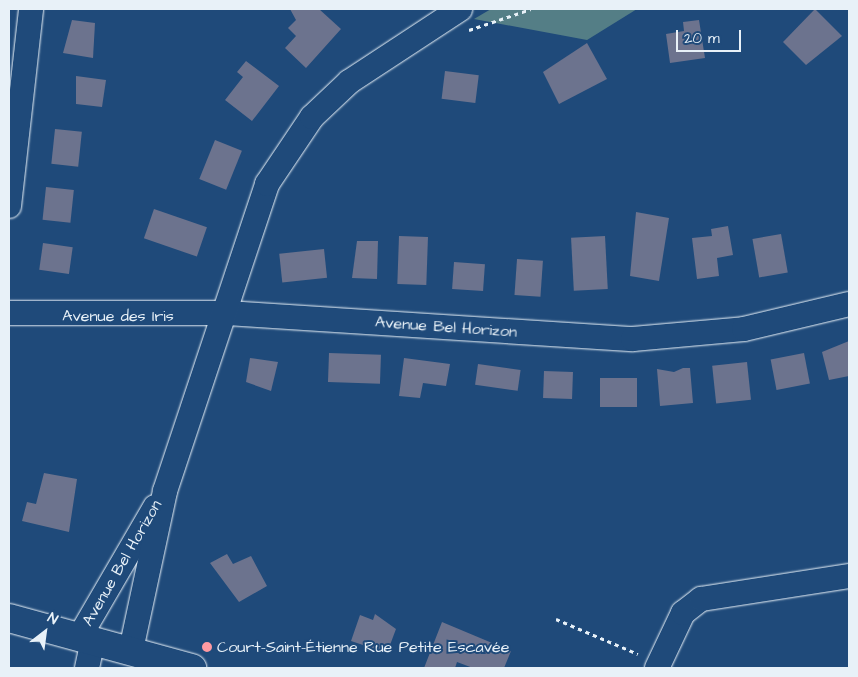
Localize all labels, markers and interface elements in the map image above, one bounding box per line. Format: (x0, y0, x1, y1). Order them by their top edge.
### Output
scale bar (678, 20, 743, 52)
text: 20 m (684, 28, 720, 49)
street label: Avenue des Iris (62, 306, 174, 326)
street label: Avenue Bel Horizon (374, 312, 518, 342)
street label: Avenue Bel Horizon (78, 497, 166, 629)
north arrow (20, 607, 70, 657)
text: N (44, 608, 61, 630)
place label: Court-Saint-Étienne Rue Petite Escavée (217, 637, 509, 657)
marker: Court-Saint-Étienne Rue Petite Escavée (201, 641, 213, 653)

